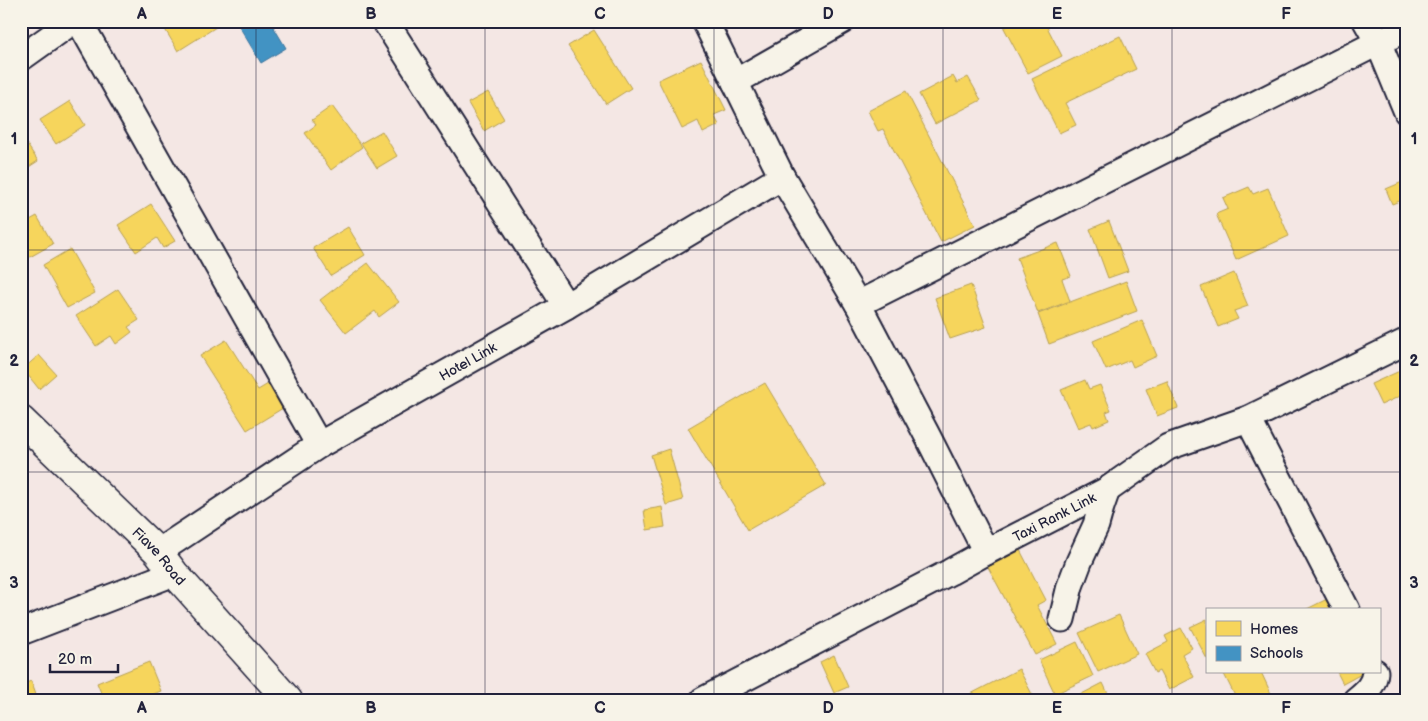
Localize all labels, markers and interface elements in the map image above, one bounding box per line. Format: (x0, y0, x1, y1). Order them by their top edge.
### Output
text: A (136, 5, 147, 24)
text: B (365, 5, 377, 24)
text: C (594, 5, 606, 24)
text: D (822, 5, 834, 24)
text: E (1052, 5, 1062, 24)
text: F (1281, 5, 1291, 24)
text: 1 (11, 130, 17, 149)
text: 1 (1411, 130, 1417, 149)
street label: Hotel Link (436, 339, 500, 385)
text: 2 (9, 352, 19, 371)
text: 2 (1409, 352, 1419, 371)
street label: Taxi Rank Link (1010, 489, 1099, 546)
street label: Fiave Road (128, 524, 189, 589)
text: 3 (9, 574, 19, 593)
text: 3 (1409, 574, 1419, 593)
legend (1206, 608, 1380, 674)
text: Homes (1250, 620, 1299, 639)
scale bar (50, 641, 118, 673)
text: Schools (1250, 644, 1304, 663)
text: 20 m (58, 650, 92, 669)
text: A (136, 699, 147, 718)
text: B (365, 699, 377, 718)
text: C (594, 699, 606, 718)
text: D (822, 699, 834, 718)
text: E (1052, 699, 1062, 718)
text: F (1281, 699, 1291, 718)

